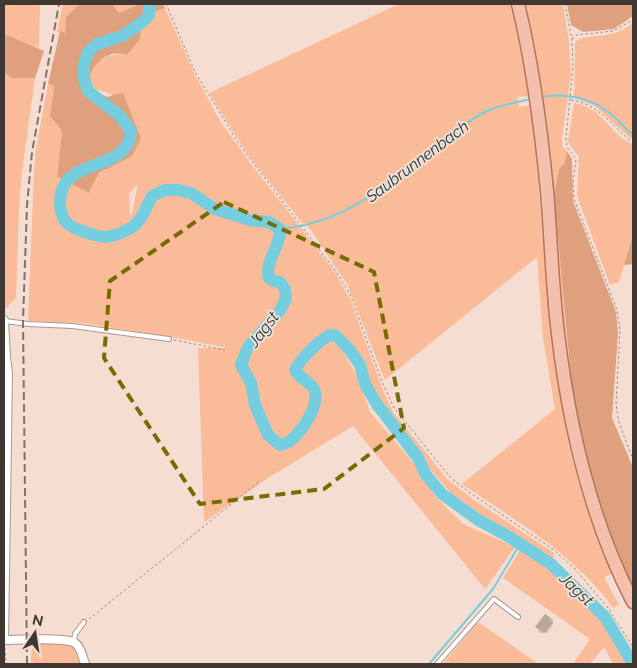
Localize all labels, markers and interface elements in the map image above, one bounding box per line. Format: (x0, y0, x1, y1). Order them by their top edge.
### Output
water label: Saubrunnenbach (361, 117, 473, 207)
water label: Jagst (243, 307, 283, 351)
water label: Jagst (555, 568, 598, 610)
north arrow (10, 608, 60, 658)
text: N (31, 611, 45, 629)

